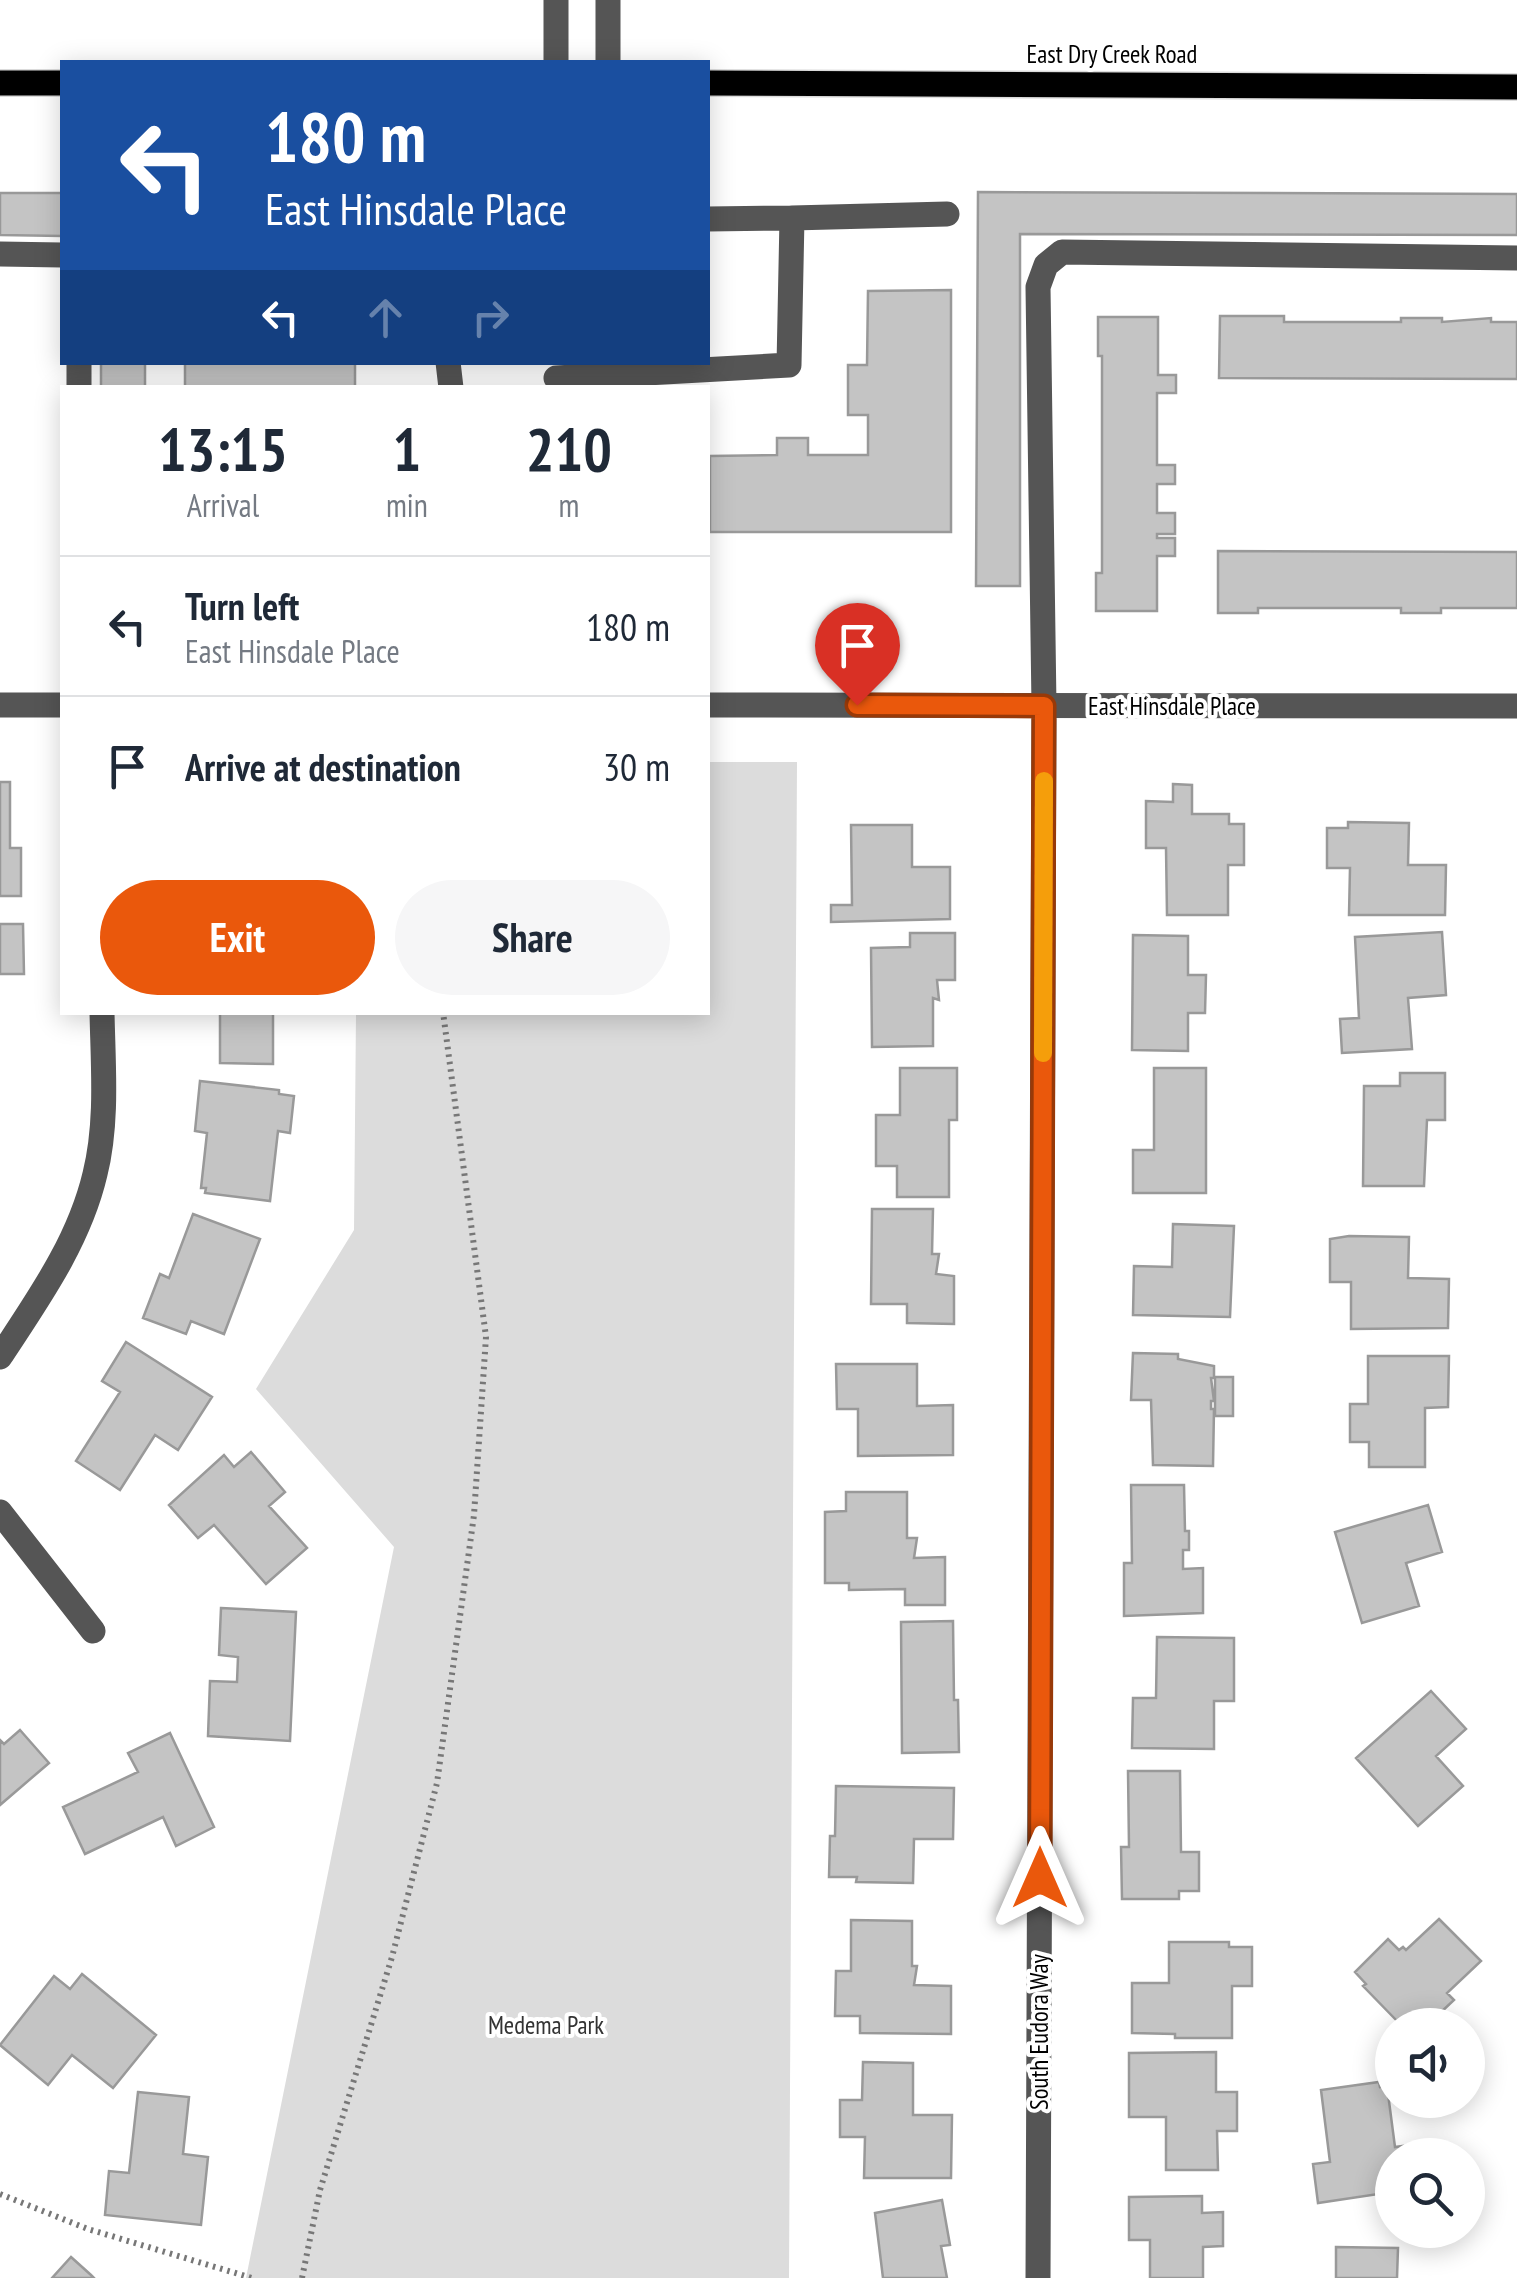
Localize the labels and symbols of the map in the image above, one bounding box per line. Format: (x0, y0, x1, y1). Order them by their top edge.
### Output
street label: East Dry Creek Road (1027, 38, 1197, 70)
pin (815, 603, 900, 706)
street label: East Hinsdale Place (1088, 690, 1256, 722)
position arrow (988, 1826, 1092, 1930)
street label: South Eudora Way (1023, 1953, 1055, 2110)
park label: Medema Park (488, 2009, 604, 2041)

